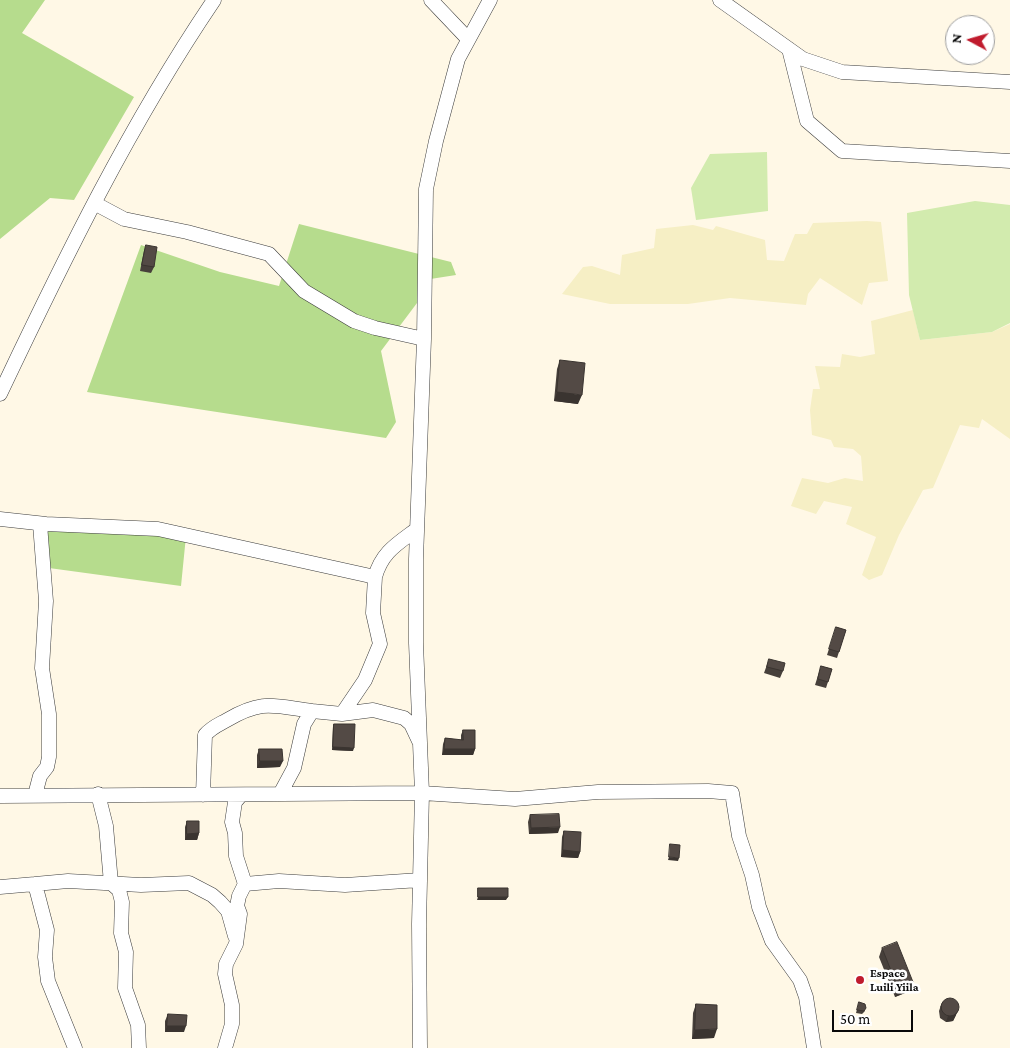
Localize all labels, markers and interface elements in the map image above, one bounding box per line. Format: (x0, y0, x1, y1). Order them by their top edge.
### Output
north arrow (945, 15, 995, 65)
text: N (948, 33, 965, 44)
place label: Espace Luili Yiila (870, 966, 919, 994)
marker: Espace Luili Yiila (854, 974, 866, 986)
scale bar (835, 1000, 916, 1032)
text: 50 m (840, 1011, 870, 1027)

